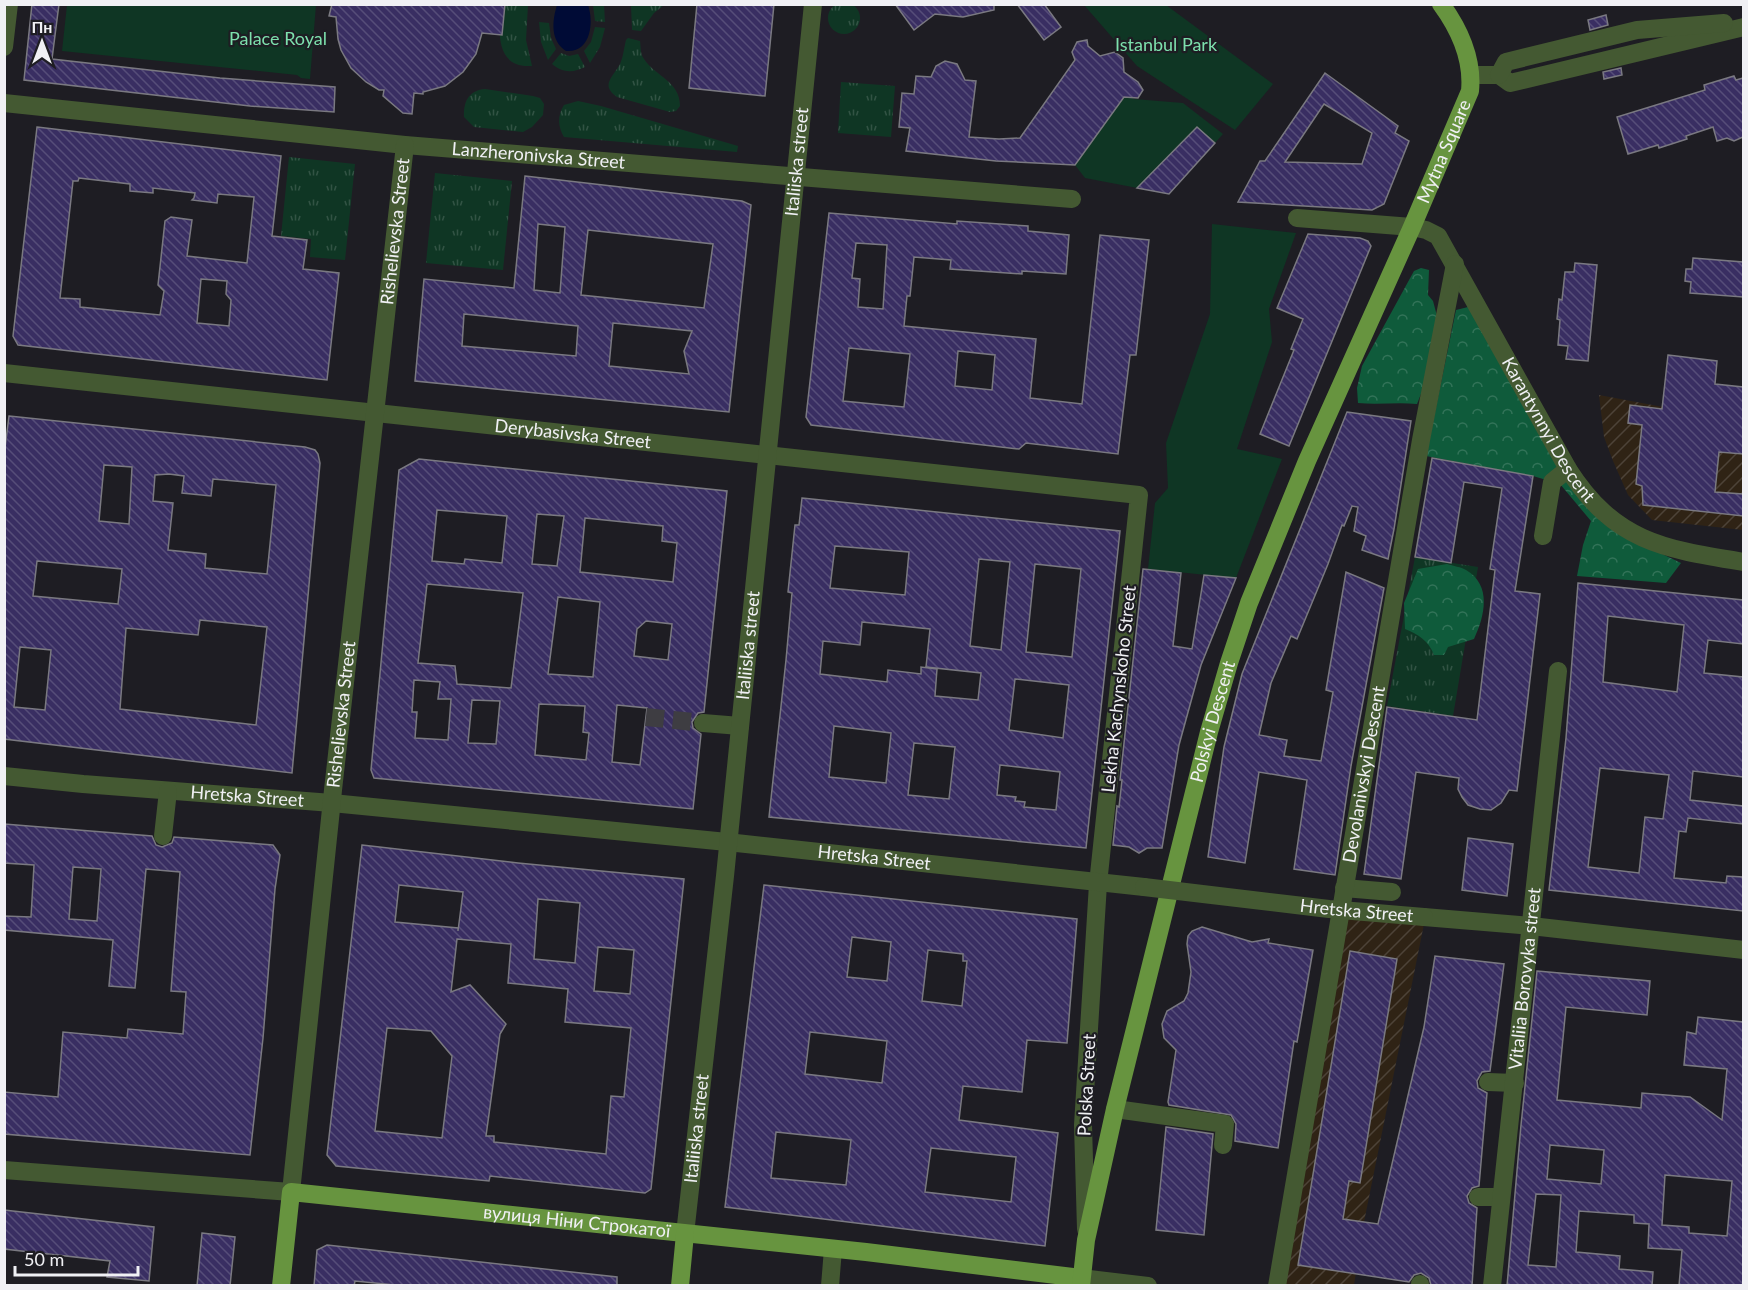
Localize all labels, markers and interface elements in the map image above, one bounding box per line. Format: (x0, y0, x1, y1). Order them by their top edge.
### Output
north arrow (12, 12, 72, 72)
text: Пн (32, 17, 52, 36)
park label: Palace Royal (229, 27, 327, 49)
park label: Istanbul Park (1115, 33, 1218, 55)
street label: Mytna Square (1412, 96, 1475, 206)
street label: Italiiska street (780, 106, 813, 217)
street label: Lanzheronivska Street (451, 137, 626, 173)
street label: Rishelievska Street (375, 156, 414, 306)
street label: Karantynnyi Descent (1498, 353, 1601, 507)
street label: Derybasivska Street (494, 414, 653, 453)
street label: Lekha Kachynskoho Street (1096, 584, 1140, 794)
street label: Italiiska street (731, 589, 764, 701)
street label: Rishelievska Street (321, 639, 360, 789)
street label: Polskyi Descent (1185, 657, 1239, 784)
street label: Devolanivskyi Descent (1337, 683, 1389, 864)
street label: Hretska Street (190, 780, 305, 811)
street label: Hretska Street (817, 840, 932, 874)
street label: Vitaliia Borovyka street (1503, 886, 1545, 1071)
street label: Hretska Street (1299, 894, 1415, 926)
street label: Polska Street (1072, 1033, 1100, 1137)
street label: Italiiska street (679, 1072, 713, 1184)
street label: вулиця Ніни Строкатої (482, 1200, 672, 1242)
scale bar (15, 1239, 138, 1277)
text: 50 m (24, 1248, 64, 1270)

